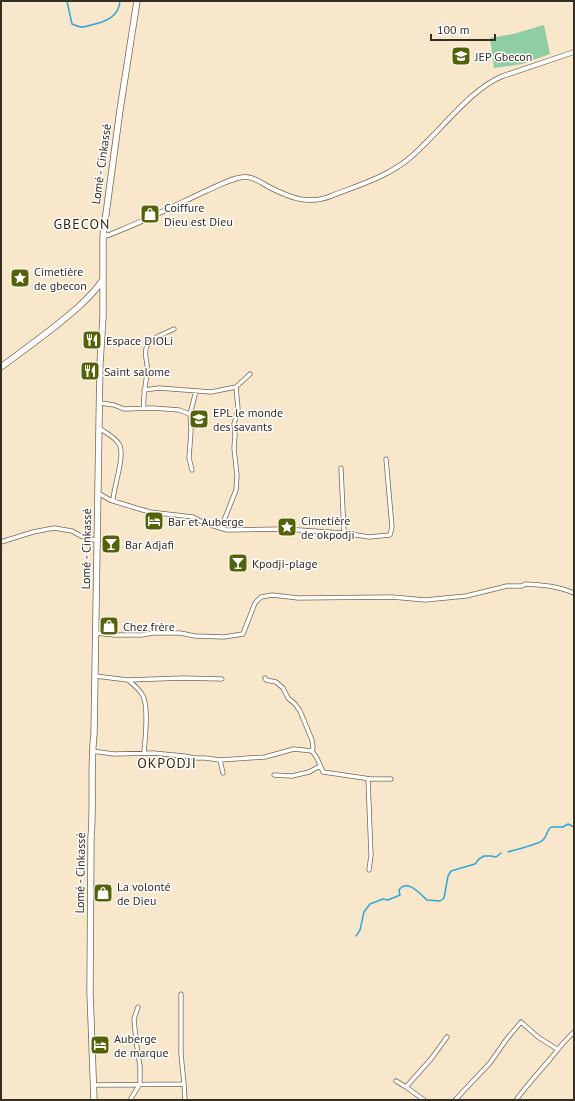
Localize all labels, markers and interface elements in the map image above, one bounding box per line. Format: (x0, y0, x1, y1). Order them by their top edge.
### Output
scale bar (431, 16, 495, 42)
text: 100 m (437, 22, 470, 37)
school or university icon: JEP Gbecon (450, 45, 472, 67)
place label: JEP Gbecon (474, 49, 532, 64)
street label: Lomé - Cinkassé (88, 123, 114, 205)
place label: Coiffure Dieu est Dieu (164, 200, 233, 229)
shop icon: Coiffure Dieu est Dieu (139, 203, 161, 225)
district label: GBECON (54, 215, 110, 233)
place label: Cimetière de gbecon (34, 264, 87, 293)
place icon: Cimetière de gbecon (9, 267, 31, 289)
restaurant icon: Espace DIOLi (81, 329, 103, 351)
place label: Espace DIOLi (106, 333, 173, 348)
restaurant icon: Saint salome (79, 360, 101, 382)
place label: Saint salome (104, 364, 170, 379)
place label: EPL le monde des savants (213, 405, 283, 434)
school or university icon: EPL le monde des savants (188, 408, 210, 430)
street label: Lomé - Cinkassé (78, 508, 94, 590)
hotel icon: Bar et Auberge (143, 510, 165, 532)
place label: Cimetière de okpodji (301, 513, 355, 542)
place label: Bar et Auberge (168, 514, 244, 529)
place icon: Cimetière de okpodji (276, 516, 298, 538)
bar icon: Bar Adjafi (100, 533, 122, 555)
place label: Bar Adjafi (125, 537, 174, 552)
bar icon: Kpodji-plage (227, 552, 249, 574)
place label: Kpodji-plage (252, 556, 318, 571)
shop icon: Chez frère (98, 615, 120, 637)
place label: Chez frère (123, 619, 175, 634)
district label: OKPODJI (137, 754, 197, 772)
street label: Lomé - Cinkassé (72, 832, 88, 914)
place label: La volonté de Dieu (117, 879, 171, 908)
shop icon: La volonté de Dieu (92, 882, 114, 904)
place label: Auberge de marque (114, 1031, 169, 1060)
hotel icon: Auberge de marque (89, 1034, 111, 1056)

